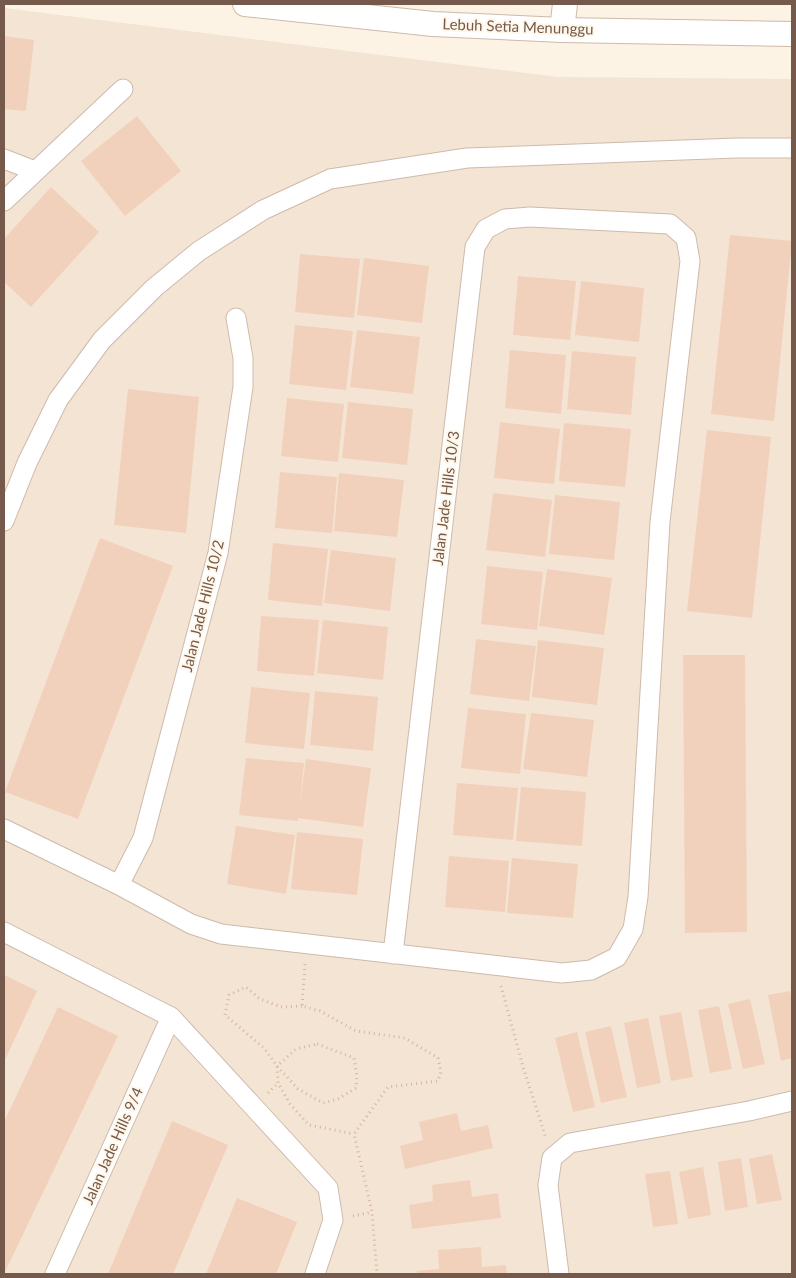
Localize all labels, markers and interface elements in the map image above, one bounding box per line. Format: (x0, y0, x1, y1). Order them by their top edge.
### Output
street label: Lebuh Setia Menunggu (442, 14, 594, 38)
street label: Jalan Jade Hills 10/3 (428, 430, 462, 566)
street label: Jalan Jade Hills 10/2 (177, 538, 227, 674)
street label: Jalan Jade Hills 9/4 (78, 1084, 146, 1207)

